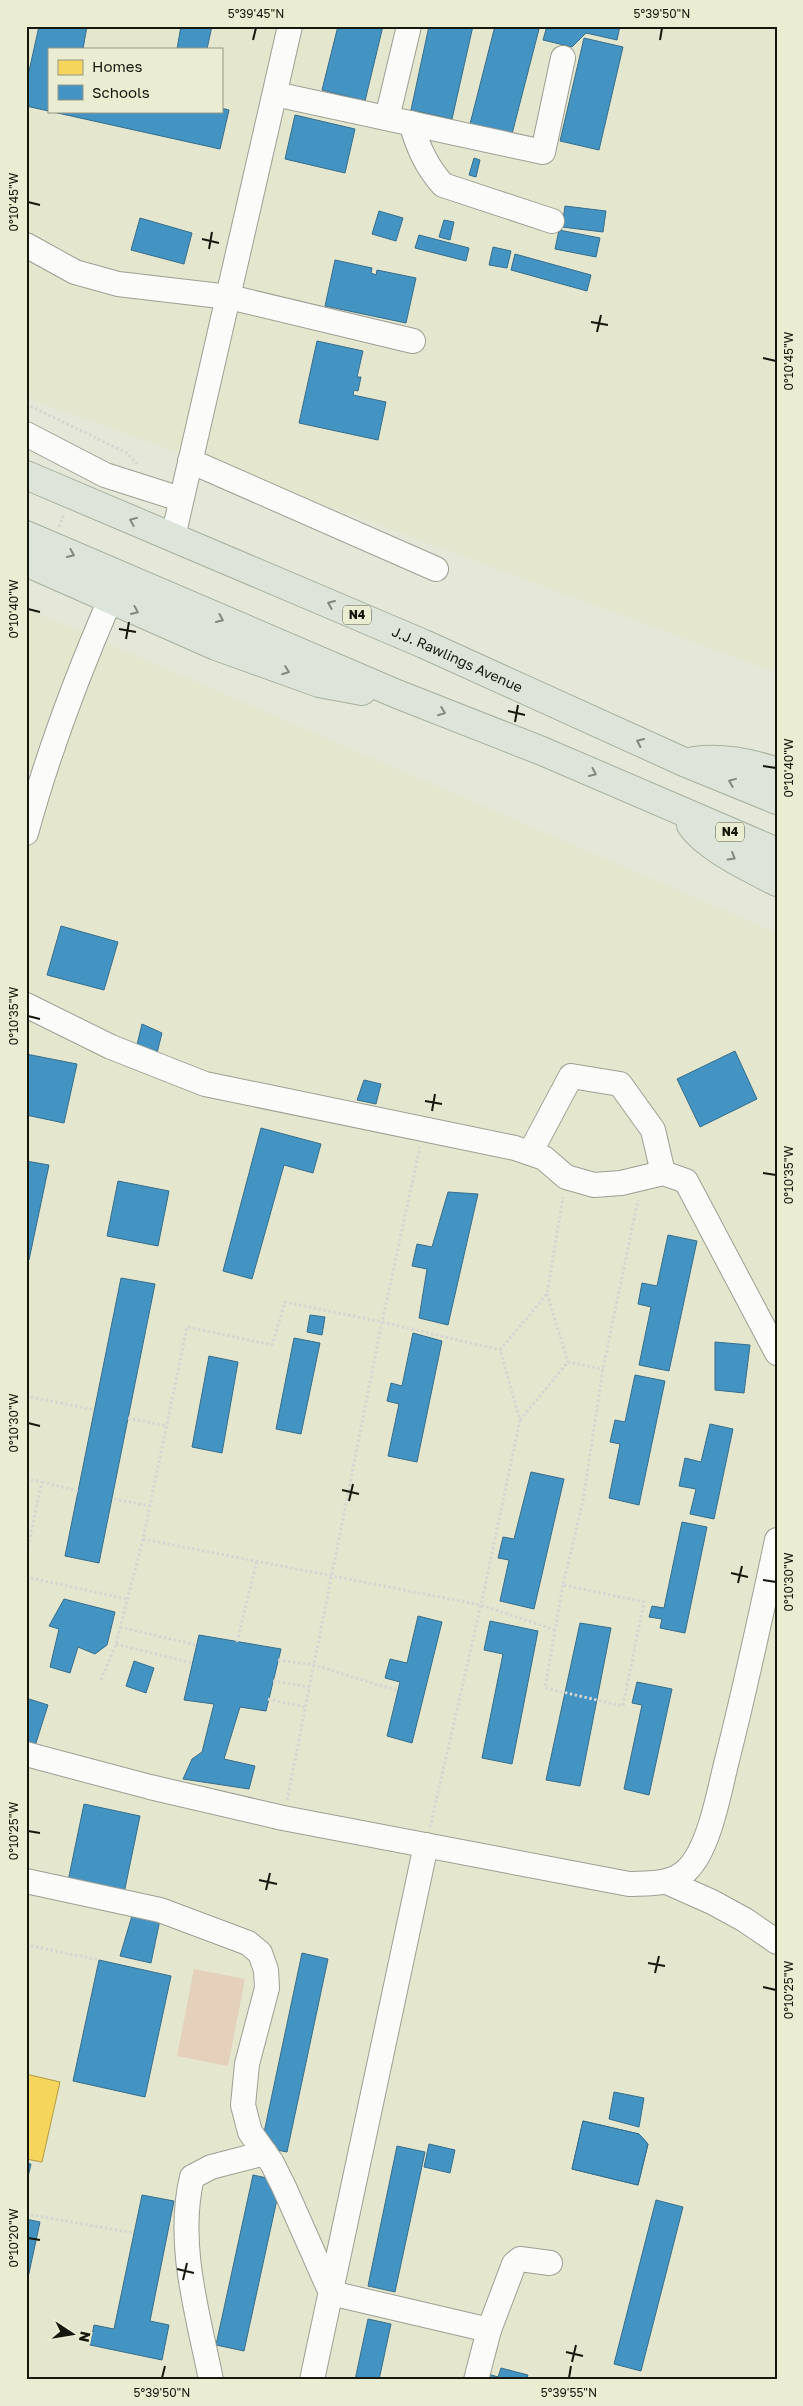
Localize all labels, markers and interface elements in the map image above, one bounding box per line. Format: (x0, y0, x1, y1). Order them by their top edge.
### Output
text: 5°39'45"N (228, 6, 284, 21)
text: 5°39'50"N (634, 6, 690, 21)
legend (48, 48, 222, 112)
text: Homes (92, 57, 142, 75)
text: Schools (92, 83, 150, 101)
text: 0°10'45"W (6, 172, 21, 231)
text: 0°10'45"W (781, 331, 796, 390)
one-way arrow (130, 516, 138, 526)
one-way arrow (66, 547, 75, 558)
text: 0°10'40"W (6, 579, 21, 639)
one-way arrow (328, 600, 336, 610)
one-way arrow (130, 604, 139, 615)
road number: N4 (343, 606, 371, 624)
one-way arrow (215, 612, 224, 623)
street label: J.J. Rawlings Avenue (390, 622, 525, 696)
one-way arrow (281, 665, 289, 675)
one-way arrow (437, 705, 446, 716)
one-way arrow (636, 738, 645, 748)
text: 0°10'40"W (781, 738, 796, 798)
one-way arrow (588, 767, 597, 778)
one-way arrow (728, 777, 736, 787)
road number: N4 (716, 822, 744, 842)
one-way arrow (726, 850, 735, 860)
text: 0°10'35"W (6, 986, 21, 1045)
text: 0°10'35"W (781, 1145, 796, 1204)
text: 0°10'30"W (6, 1393, 21, 1452)
text: 0°10'30"W (781, 1552, 796, 1611)
text: 0°10'25"W (6, 1801, 21, 1860)
text: 0°10'25"W (781, 1960, 796, 2019)
text: 0°10'20"W (6, 2208, 21, 2267)
north arrow (48, 2308, 98, 2358)
text: N (76, 2330, 95, 2344)
text: 5°39'50"N (134, 2385, 190, 2400)
text: 5°39'55"N (541, 2385, 597, 2400)

